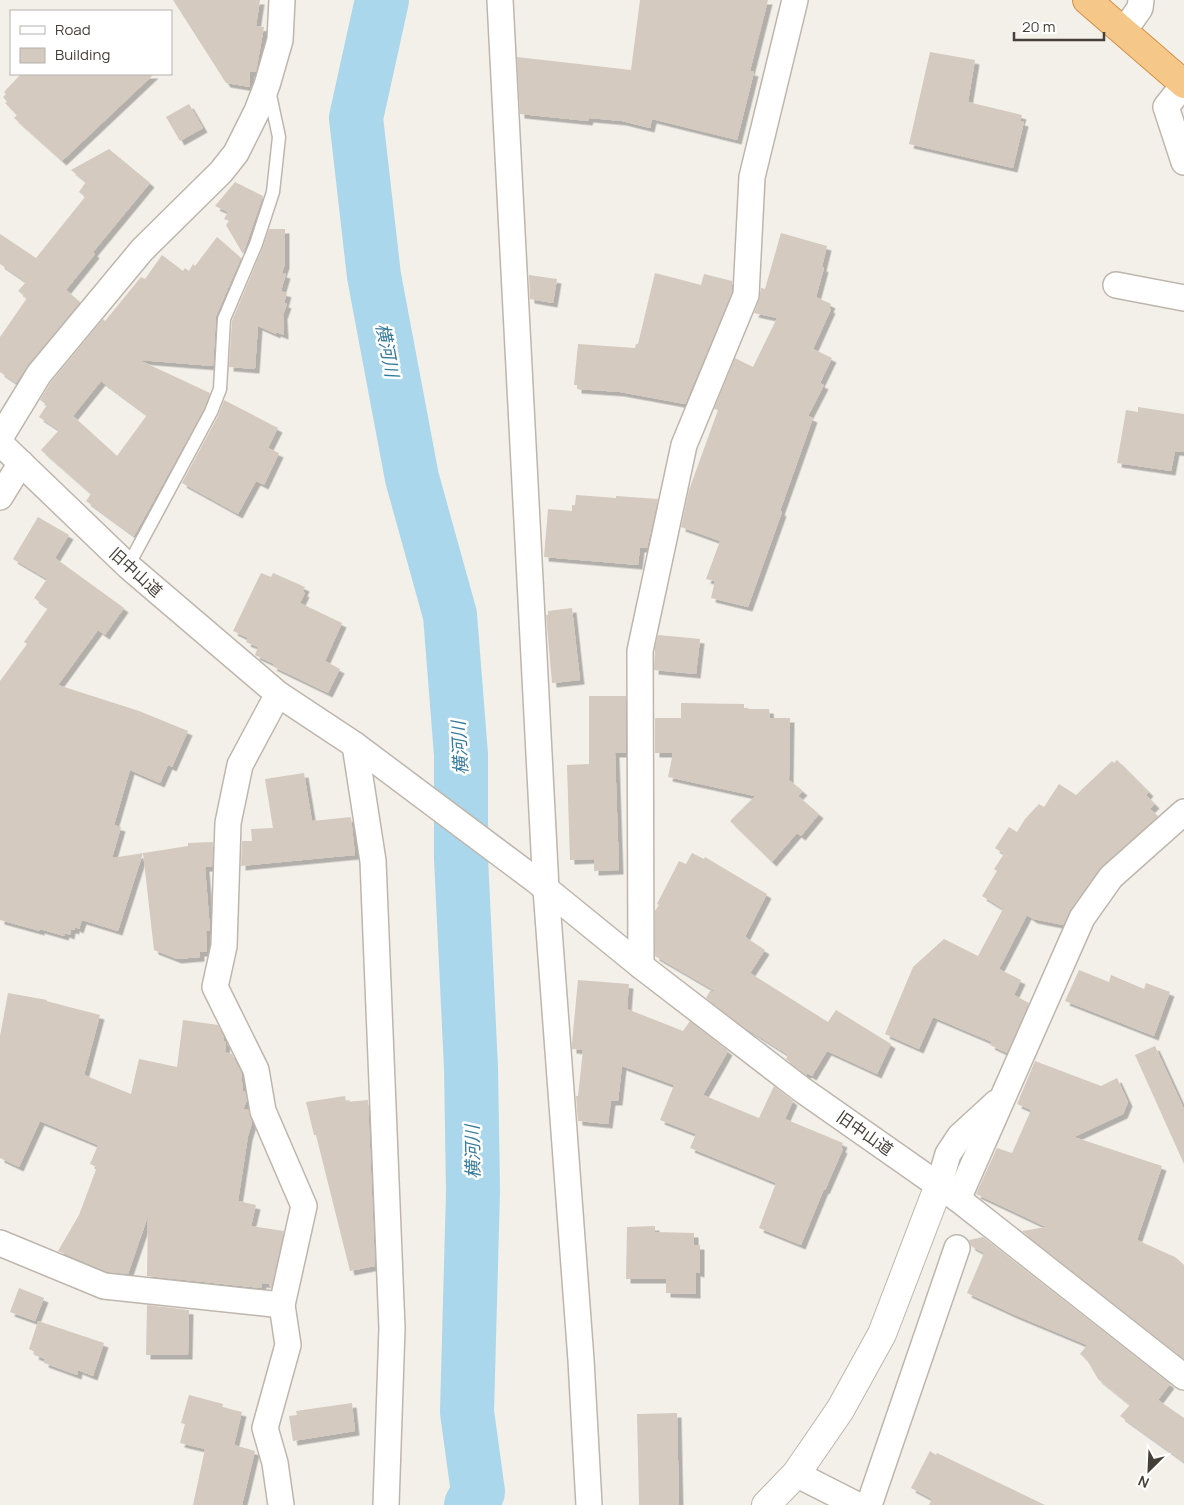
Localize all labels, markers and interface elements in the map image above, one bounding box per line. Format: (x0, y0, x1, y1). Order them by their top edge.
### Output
legend (10, 10, 172, 75)
scale bar (1014, 10, 1104, 42)
text: 20 m (1022, 16, 1055, 37)
text: Road (55, 19, 91, 40)
text: Building (55, 44, 110, 65)
water label: 横河川 (371, 321, 405, 381)
street label: 旧中山道 (105, 542, 167, 602)
water label: 横河川 (445, 718, 472, 776)
street label: 旧中山道 (832, 1106, 898, 1160)
water label: 横河川 (459, 1123, 484, 1179)
north arrow (1124, 1445, 1174, 1495)
text: N (1135, 1472, 1152, 1493)

